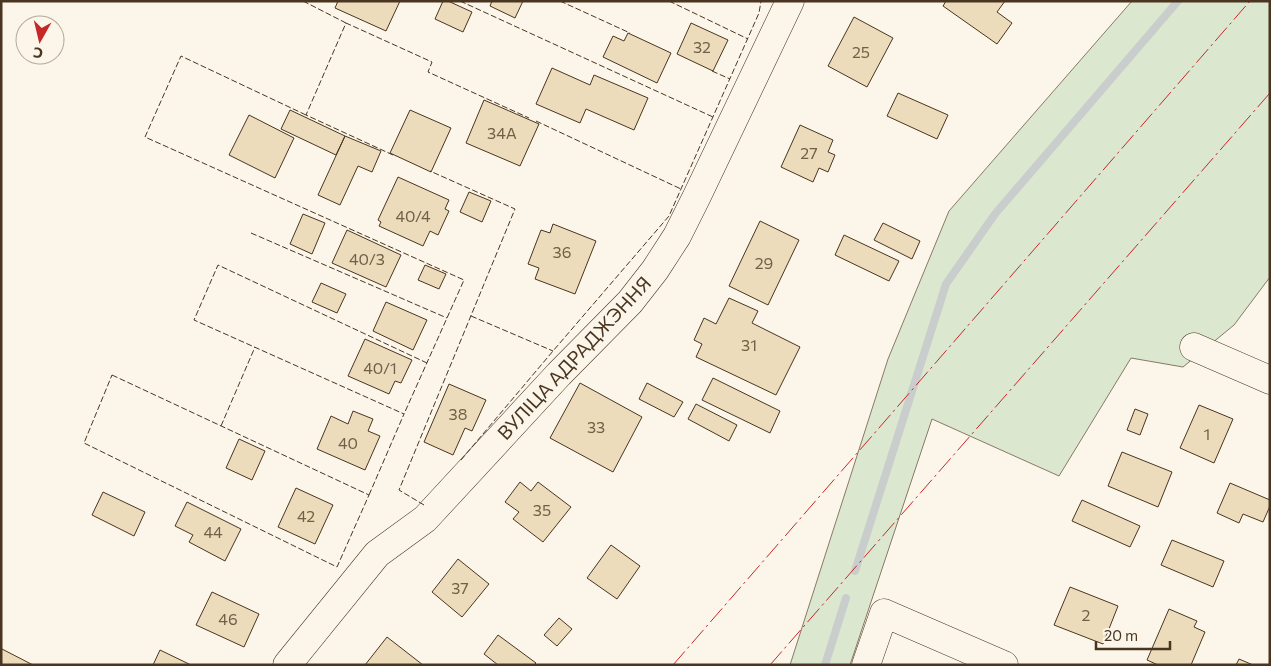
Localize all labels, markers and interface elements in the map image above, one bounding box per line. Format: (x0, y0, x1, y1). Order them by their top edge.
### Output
north arrow (15, 15, 65, 65)
house number: 32 (693, 37, 711, 56)
house number: 25 (852, 42, 870, 61)
text: С (32, 44, 44, 62)
house number: 34А (487, 123, 517, 142)
house number: 27 (800, 143, 818, 162)
house number: 40/4 (395, 206, 431, 225)
house number: 36 (553, 242, 571, 261)
house number: 40/3 (349, 249, 385, 268)
house number: 29 (755, 253, 773, 272)
street label: ВУЛІЦА АДРАДЖЭННЯ (492, 271, 655, 444)
house number: 31 (741, 335, 757, 354)
house number: 40/1 (363, 358, 397, 377)
house number: 38 (449, 404, 467, 423)
house number: 33 (587, 417, 605, 436)
house number: 1 (1204, 424, 1210, 443)
house number: 40 (338, 433, 358, 452)
house number: 35 (533, 500, 551, 519)
house number: 42 (297, 506, 315, 525)
house number: 44 (203, 522, 223, 541)
house number: 37 (451, 578, 469, 597)
house number: 2 (1082, 605, 1091, 624)
house number: 46 (218, 609, 238, 628)
scale bar (1096, 618, 1170, 650)
text: 20 m (1104, 626, 1138, 644)

